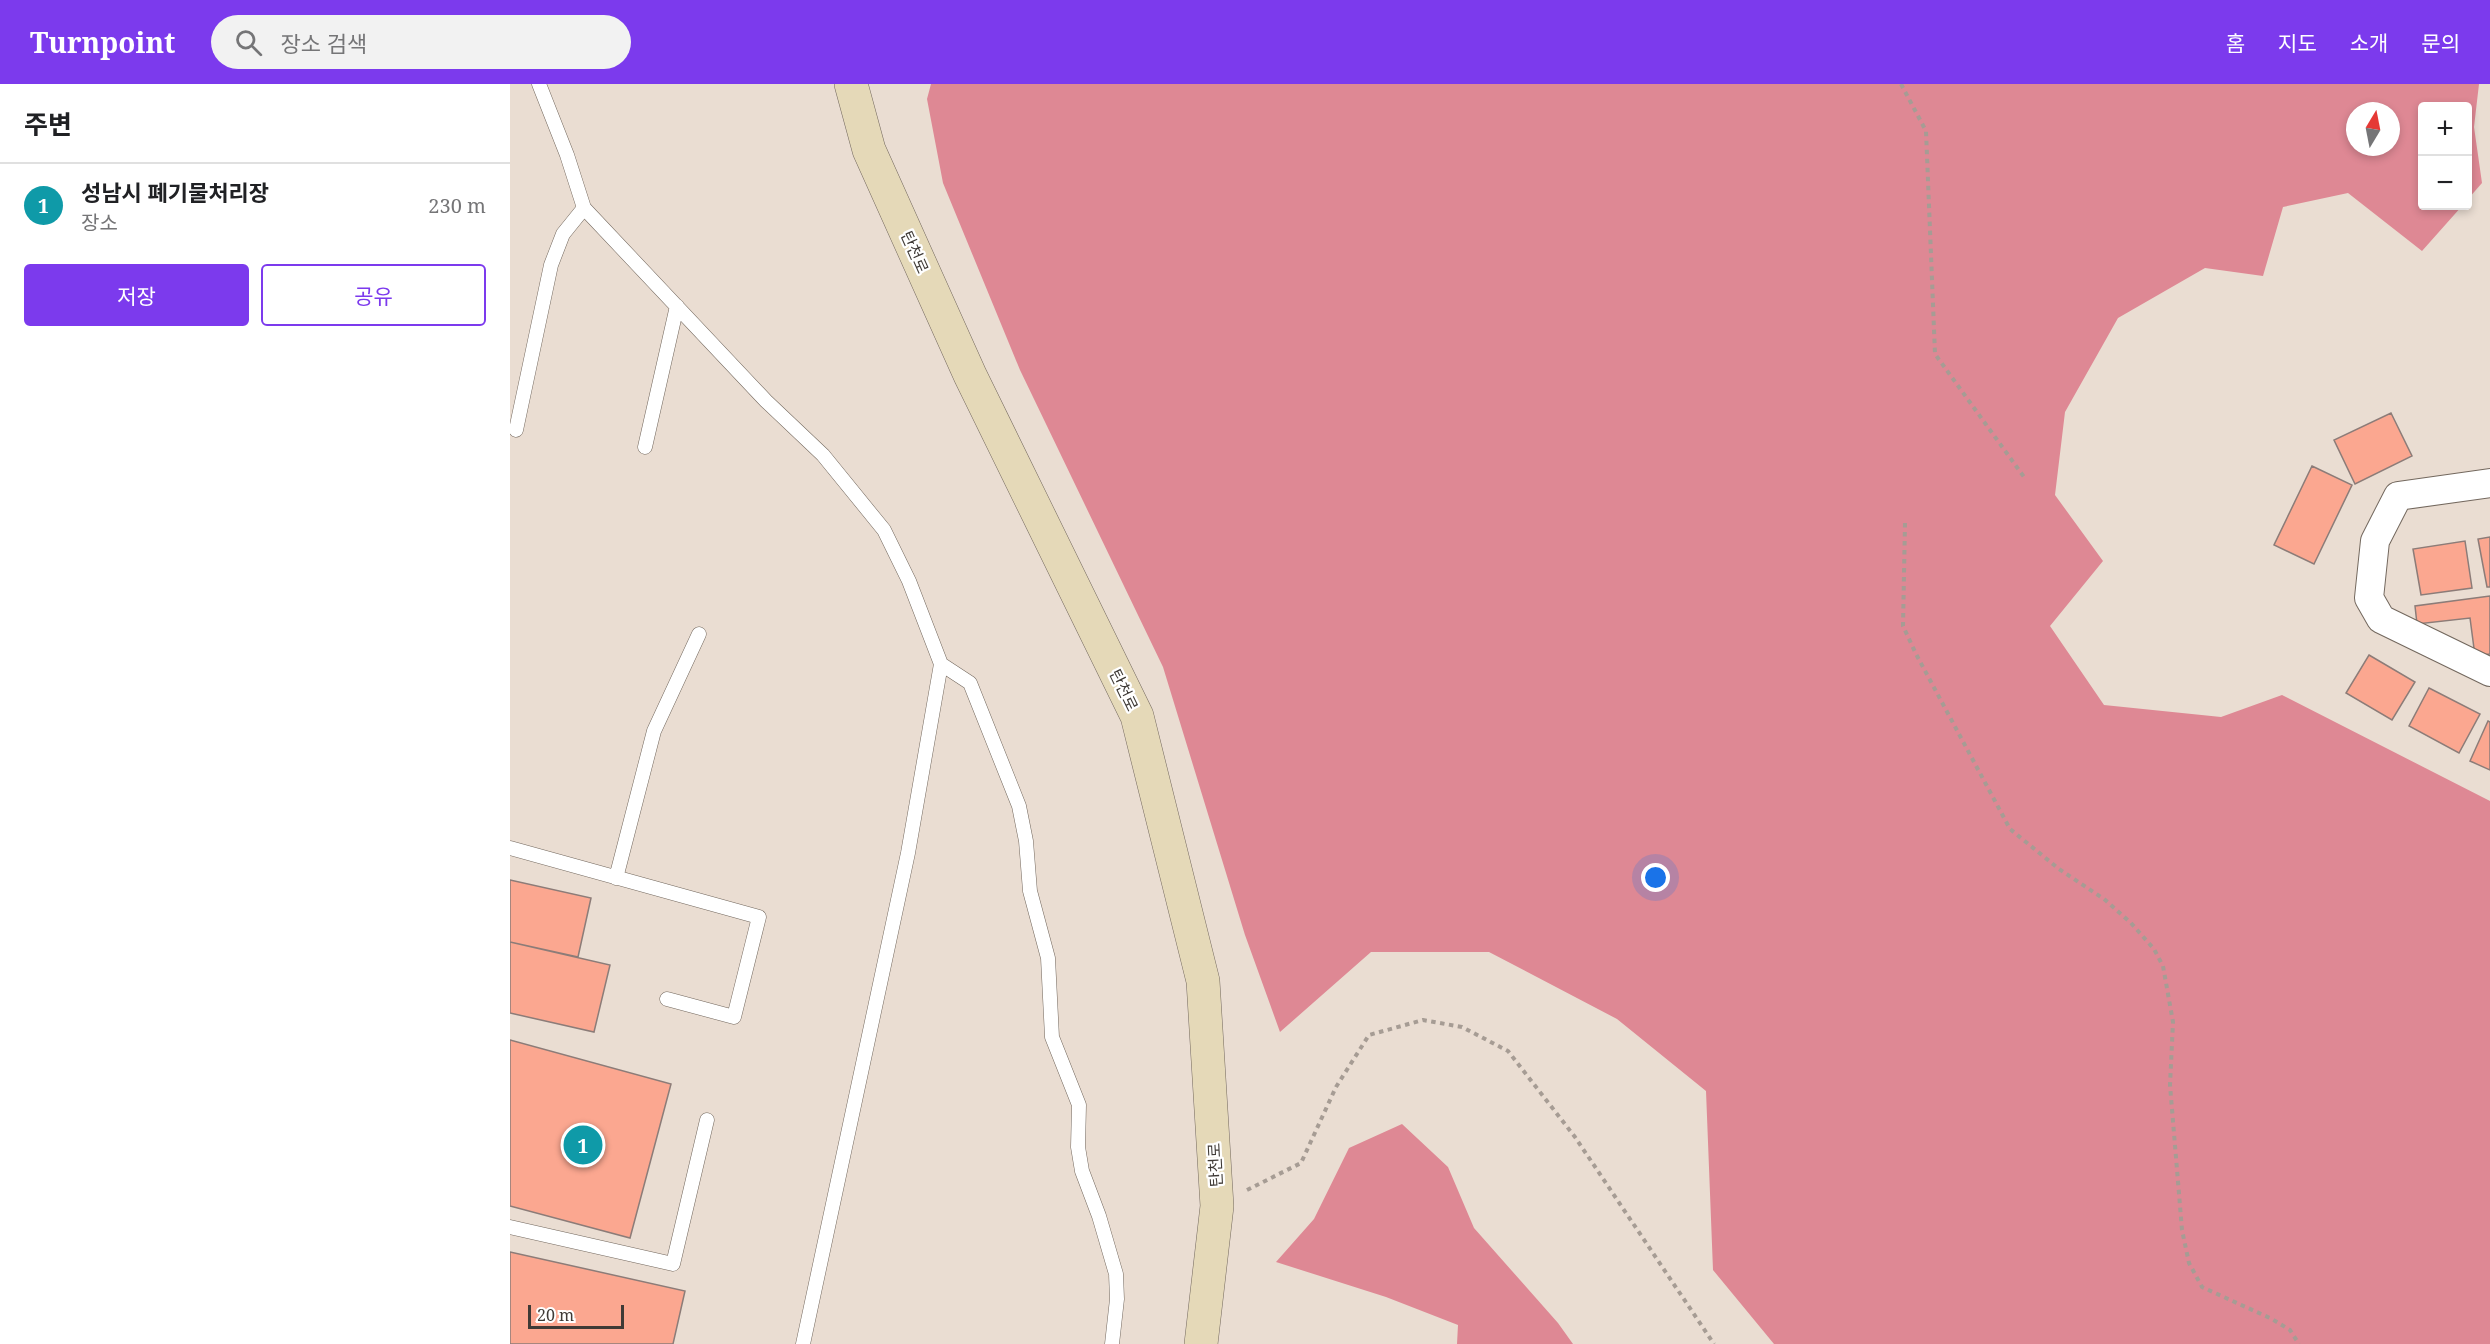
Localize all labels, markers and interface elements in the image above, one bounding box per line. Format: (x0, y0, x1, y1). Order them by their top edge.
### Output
search box (211, 15, 631, 69)
text: Turnpoint (30, 23, 175, 61)
icon: search (232, 26, 265, 59)
text: 장소 검색 (280, 28, 367, 58)
text: 홈 (2226, 29, 2245, 57)
text: 지도 (2278, 29, 2317, 57)
text: 소개 (2350, 29, 2388, 57)
text: 문의 (2421, 29, 2460, 57)
north arrow (2346, 102, 2400, 156)
map controls (2418, 102, 2472, 210)
button: + (2418, 102, 2472, 156)
text: 주변 (24, 106, 72, 142)
button: − (2418, 156, 2472, 210)
text: 성남시 폐기물처리장 (81, 177, 269, 207)
text: 1 (38, 192, 49, 219)
text: 230 m (428, 192, 486, 219)
text: 장소 (81, 209, 118, 236)
street label: 탄천로 (896, 227, 934, 277)
button: 저장 (24, 264, 249, 326)
button: 공유 (261, 264, 486, 326)
street label: 탄천로 (1104, 665, 1144, 715)
your location (1641, 863, 1670, 892)
pin: 1 (564, 1122, 602, 1168)
street label: 탄천로 (1203, 1142, 1227, 1188)
scale bar (528, 1302, 624, 1330)
text: 20 m (537, 1304, 574, 1326)

